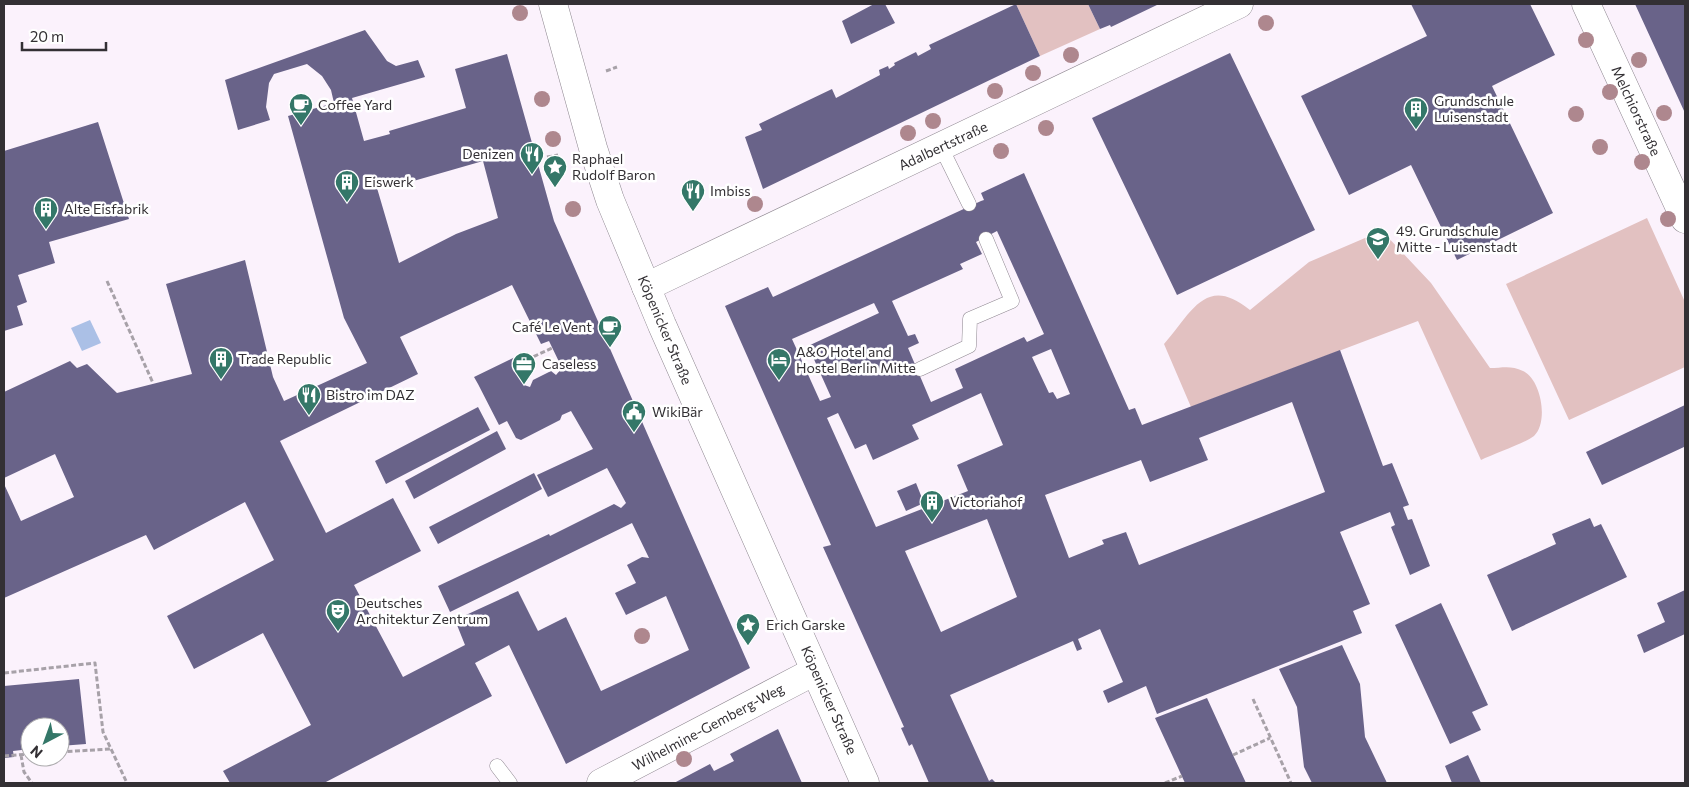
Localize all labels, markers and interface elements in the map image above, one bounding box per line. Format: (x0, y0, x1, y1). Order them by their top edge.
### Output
scale bar (22, 20, 106, 52)
text: 20 m (30, 27, 64, 45)
street label: Melchiorstraße (1608, 63, 1665, 158)
cafe icon: Coffee Yard (288, 92, 314, 126)
place label: Grundschule Luisenstadt (1434, 92, 1514, 125)
place label: Coffee Yard (318, 96, 392, 113)
building icon: Grundschule Luisenstadt (1403, 96, 1429, 130)
street label: Adalbertstraße (896, 118, 990, 174)
restaurant icon: Denizen (519, 141, 545, 175)
place label: Denizen (462, 145, 514, 162)
place label: Raphael Rudolf Baron (572, 150, 655, 183)
place icon: Raphael Rudolf Baron (542, 154, 568, 188)
building icon: Eiswerk (334, 169, 360, 203)
place label: Eiswerk (364, 173, 414, 190)
restaurant icon: Imbiss (680, 178, 706, 212)
place label: Imbiss (710, 182, 751, 199)
building icon: Alte Eisfabrik (33, 196, 59, 230)
place label: Alte Eisfabrik (64, 200, 149, 217)
place label: 49. Grundschule Mitte - Luisenstadt (1396, 222, 1518, 255)
school or university icon: 49. Grundschule Mitte - Luisenstadt (1365, 226, 1391, 260)
street label: Köpenicker Straße (635, 273, 696, 387)
cafe icon: Café Le Vent (597, 314, 623, 348)
place label: Café Le Vent (512, 318, 592, 335)
place label: A&O Hotel and Hostel Berlin Mitte (796, 343, 916, 376)
building icon: Trade Republic (208, 346, 234, 380)
hotel icon: A&O Hotel and Hostel Berlin Mitte (766, 347, 792, 381)
place label: Trade Republic (238, 350, 332, 367)
office icon: Caseless (511, 351, 537, 385)
place label: Caseless (542, 355, 596, 372)
restaurant icon: Bistro im DAZ (296, 382, 322, 416)
place label: Bistro im DAZ (326, 386, 415, 403)
public building icon: WikiBär (621, 399, 647, 433)
place label: WikiBär (652, 403, 703, 420)
building icon: Victoriahof (919, 489, 945, 523)
place label: Victoriahof (950, 493, 1023, 510)
place label: Deutsches Architektur Zentrum (356, 594, 488, 627)
theatre icon: Deutsches Architektur Zentrum (325, 598, 351, 632)
place icon: Erich Garske (735, 612, 761, 646)
place label: Erich Garske (766, 616, 845, 633)
street label: Köpenicker Straße (798, 643, 861, 757)
street label: Wilhelmine-Gemberg-Weg (629, 679, 787, 774)
north arrow (20, 717, 70, 767)
text: N (27, 742, 46, 762)

